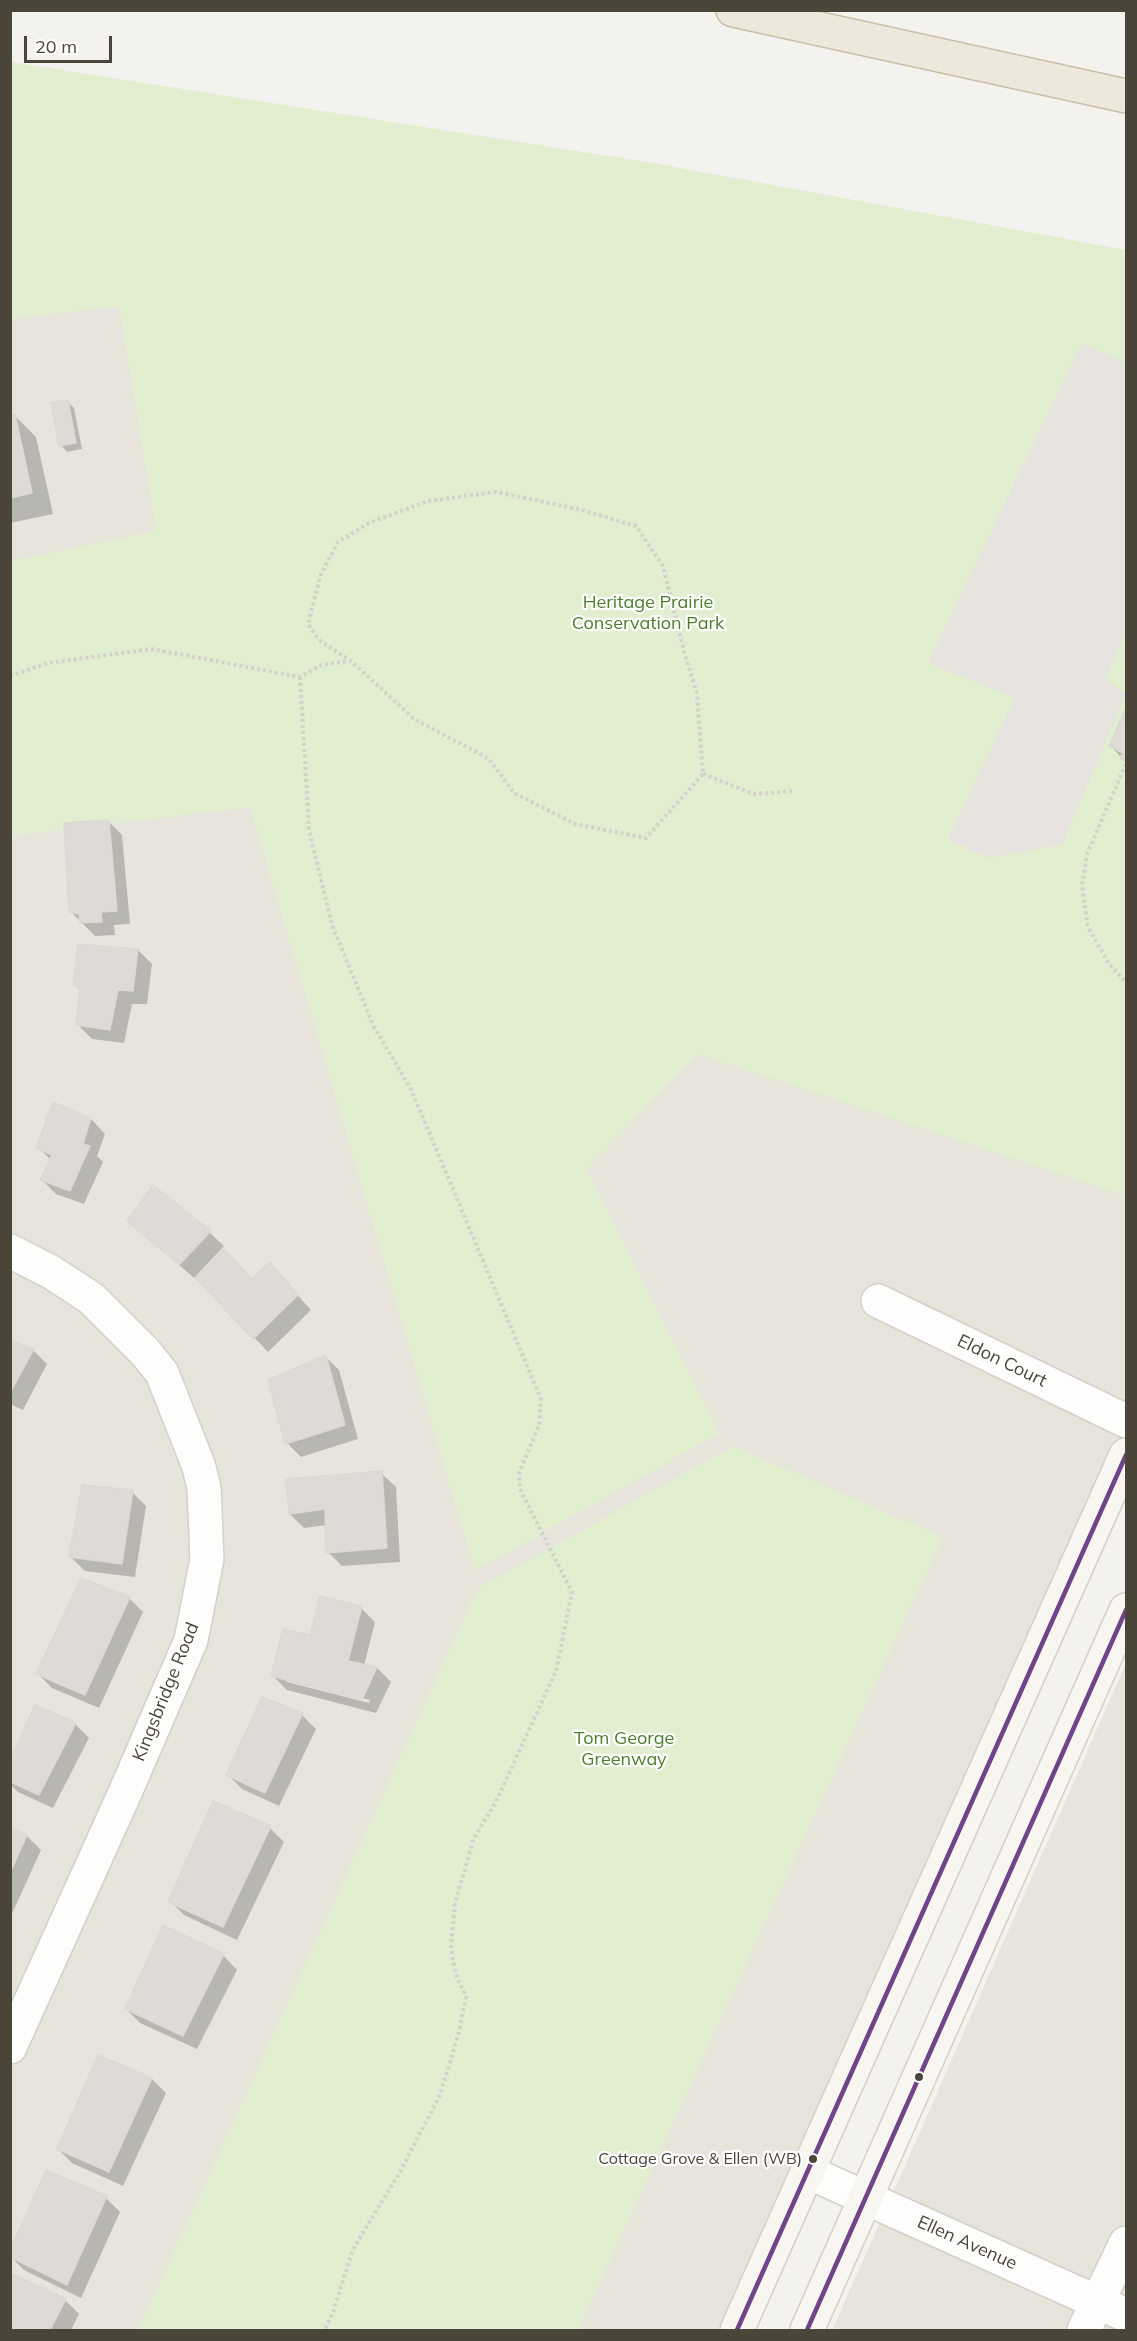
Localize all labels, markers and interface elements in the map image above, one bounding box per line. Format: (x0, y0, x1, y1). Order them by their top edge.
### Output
scale bar (27, 24, 116, 62)
text: 20 m (35, 35, 77, 58)
park label: Heritage Prairie Conservation Park (572, 592, 724, 634)
street label: Eldon Court (954, 1330, 1050, 1392)
street label: Kingsbridge Road (128, 1619, 204, 1765)
park label: Tom George Greenway (574, 1728, 674, 1770)
unlabelled marker (913, 2071, 925, 2083)
place label: Cottage Grove & Ellen (WB) (598, 2149, 802, 2169)
marker: Cottage Grove & Ellen (WB) (807, 2153, 819, 2165)
street label: Ellen Avenue (914, 2211, 1020, 2275)

